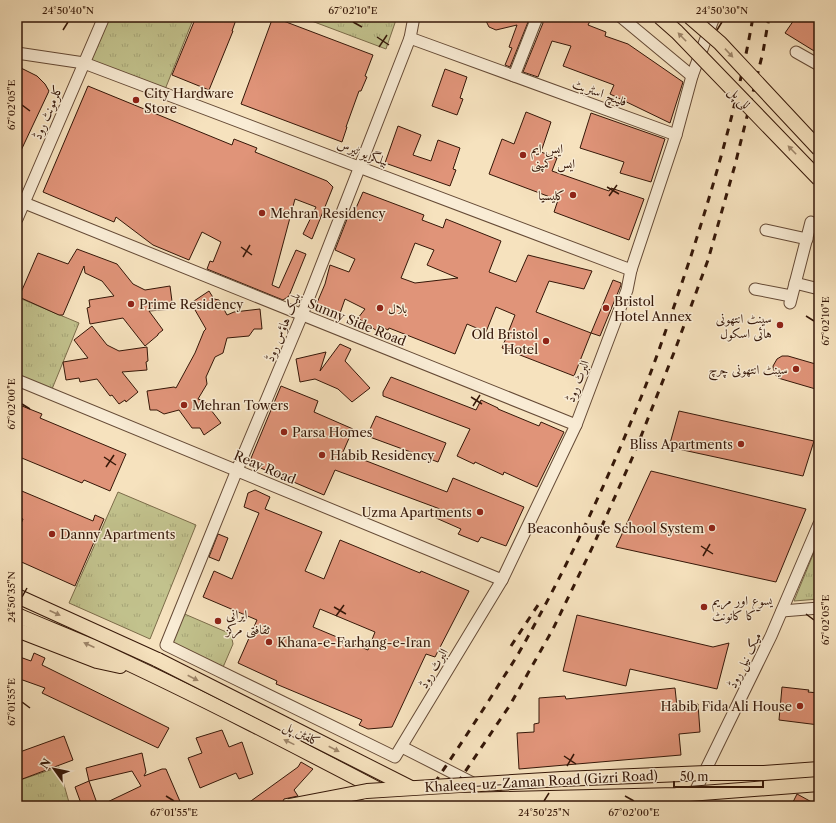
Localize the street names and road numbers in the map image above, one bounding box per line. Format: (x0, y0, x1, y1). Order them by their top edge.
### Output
street label: فلینچ اسٹریٹ (569, 75, 630, 113)
street label: کلرمونٹ روڈ (28, 82, 67, 142)
street label: للی پل (723, 82, 755, 114)
street label: بیلگریو ٹیرس (335, 135, 391, 170)
street label: بلیک ہاؤس روڈ (261, 290, 304, 364)
street label: Sunny Side Road (306, 295, 409, 349)
street label: البرٹ روڈ (562, 357, 593, 405)
street label: Reay Road (232, 447, 298, 487)
street label: میک نیل روڈ (724, 629, 766, 691)
street label: البرٹ روڈ (415, 645, 452, 691)
street label: کلفٹن پل (280, 717, 323, 751)
street label: Khaleeq-uz-Zaman Road (Gizri Road) (424, 767, 658, 795)

